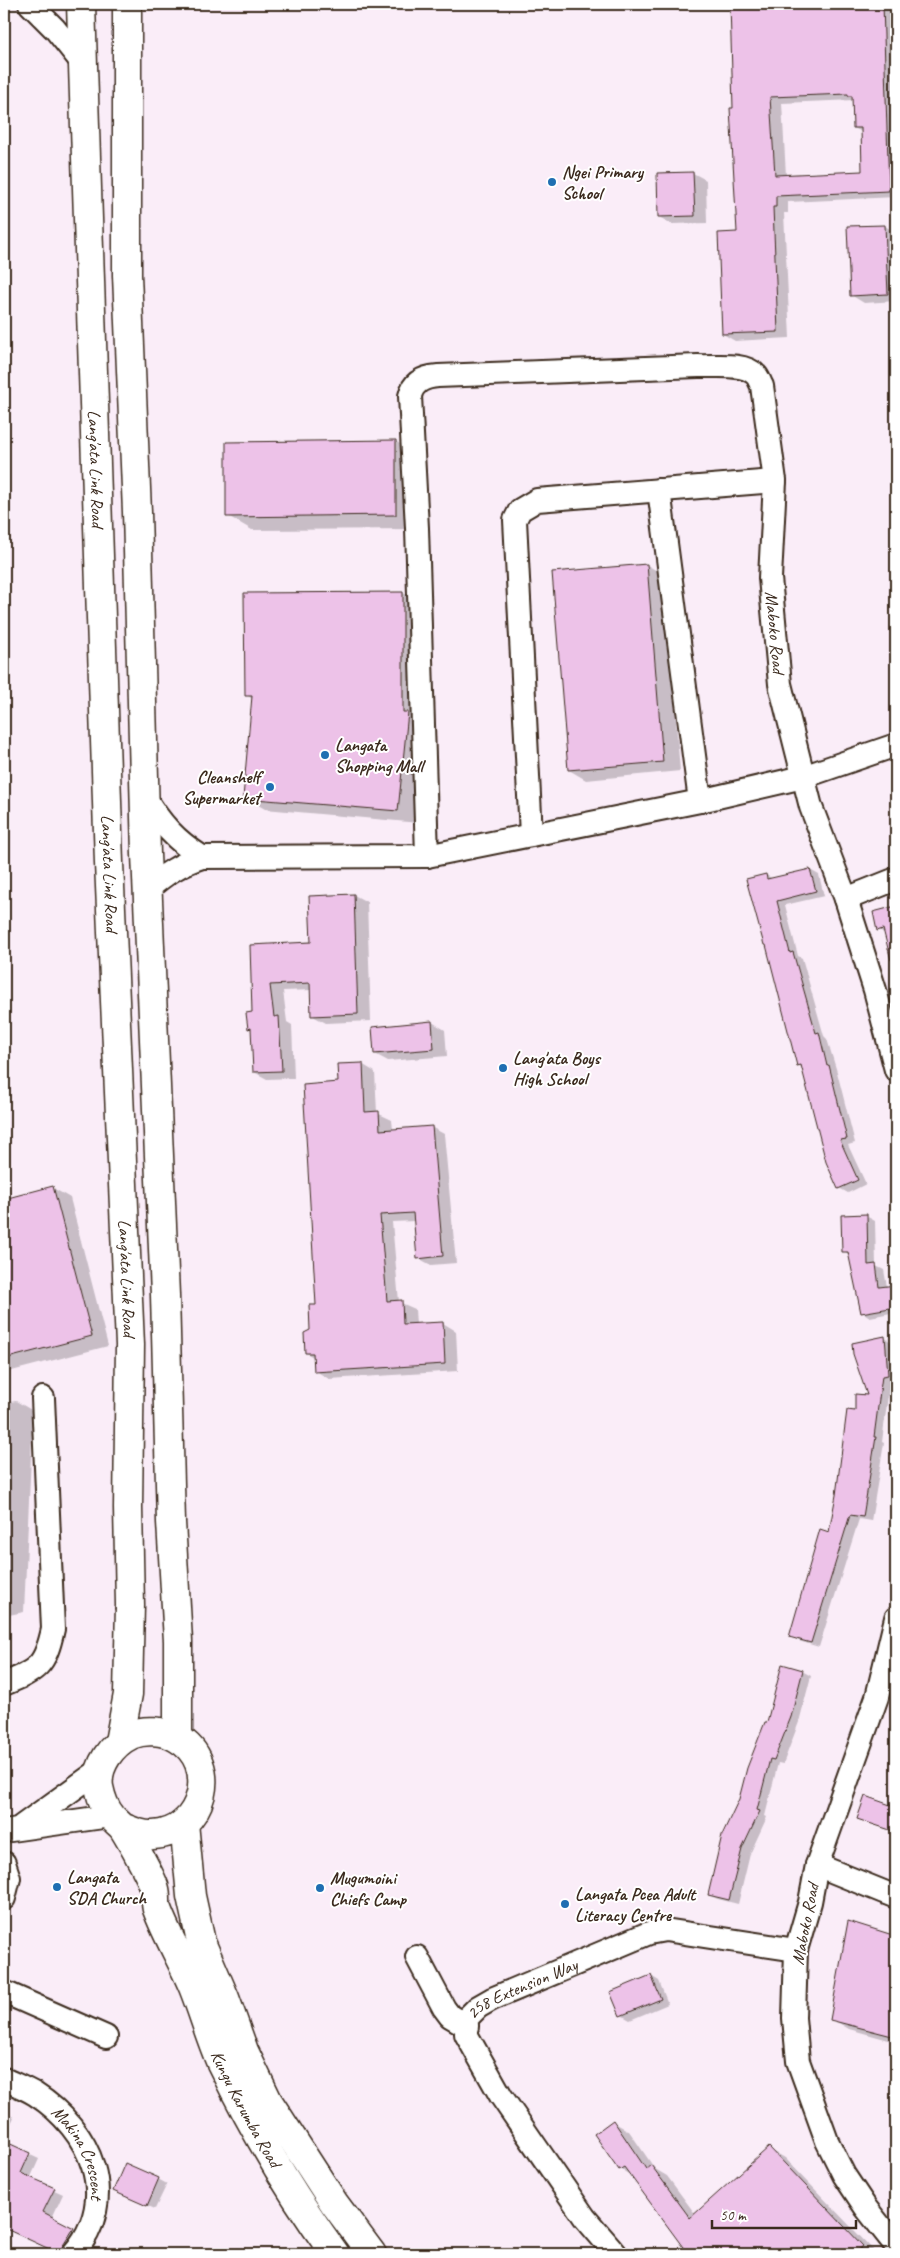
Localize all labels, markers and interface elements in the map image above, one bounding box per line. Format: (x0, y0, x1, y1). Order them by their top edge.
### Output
place label: Ngei Primary School (562, 161, 645, 204)
marker: Ngei Primary School (546, 176, 558, 188)
street label: Lang'ata Link Road (83, 410, 109, 531)
street label: Maboko Road (760, 590, 790, 677)
place label: Langata Shopping Mall (335, 734, 426, 777)
marker: Langata Shopping Mall (319, 749, 331, 761)
place label: Cleanshelf Supermarket (183, 766, 265, 809)
marker: Cleanshelf Supermarket (264, 781, 276, 793)
street label: Lang'ata Link Road (96, 815, 123, 936)
place label: Lang'ata Boys High School (513, 1047, 601, 1090)
marker: Lang'ata Boys High School (497, 1062, 509, 1074)
street label: Lang'ata Link Road (114, 1219, 141, 1340)
place label: Langata SDA Church (67, 1866, 148, 1909)
place label: Mugumoini Chiefs Camp (330, 1867, 407, 1910)
street label: Maboko Road (786, 1879, 824, 1967)
marker: Langata SDA Church (51, 1881, 63, 1893)
marker: Mugumoini Chiefs Camp (314, 1882, 326, 1894)
place label: Langata Pcea Adult Literacy Centre (575, 1883, 697, 1926)
marker: Langata Pcea Adult Literacy Centre (559, 1898, 571, 1910)
street label: 258 Extension Way (461, 1953, 582, 2024)
street label: Kungu Karumba Road (206, 2047, 288, 2174)
street label: Makina Crescent (47, 2101, 108, 2202)
scale bar (712, 2198, 856, 2230)
text: 50 m (720, 2206, 747, 2225)

